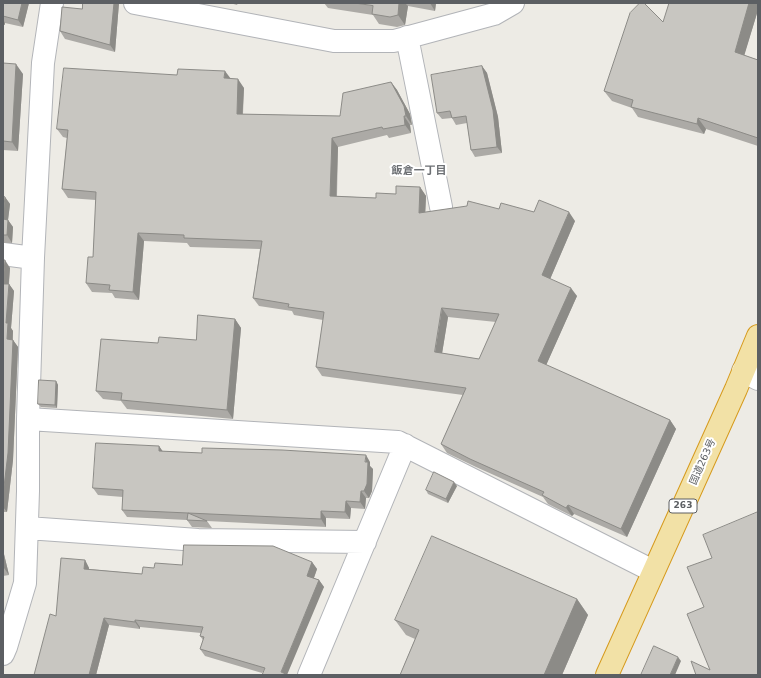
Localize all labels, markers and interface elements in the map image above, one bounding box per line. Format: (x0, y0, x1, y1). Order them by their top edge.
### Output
district label: 飯倉一丁目 (392, 164, 446, 178)
street label: 国道263号 (688, 437, 718, 487)
road number: 263 (669, 499, 697, 513)

